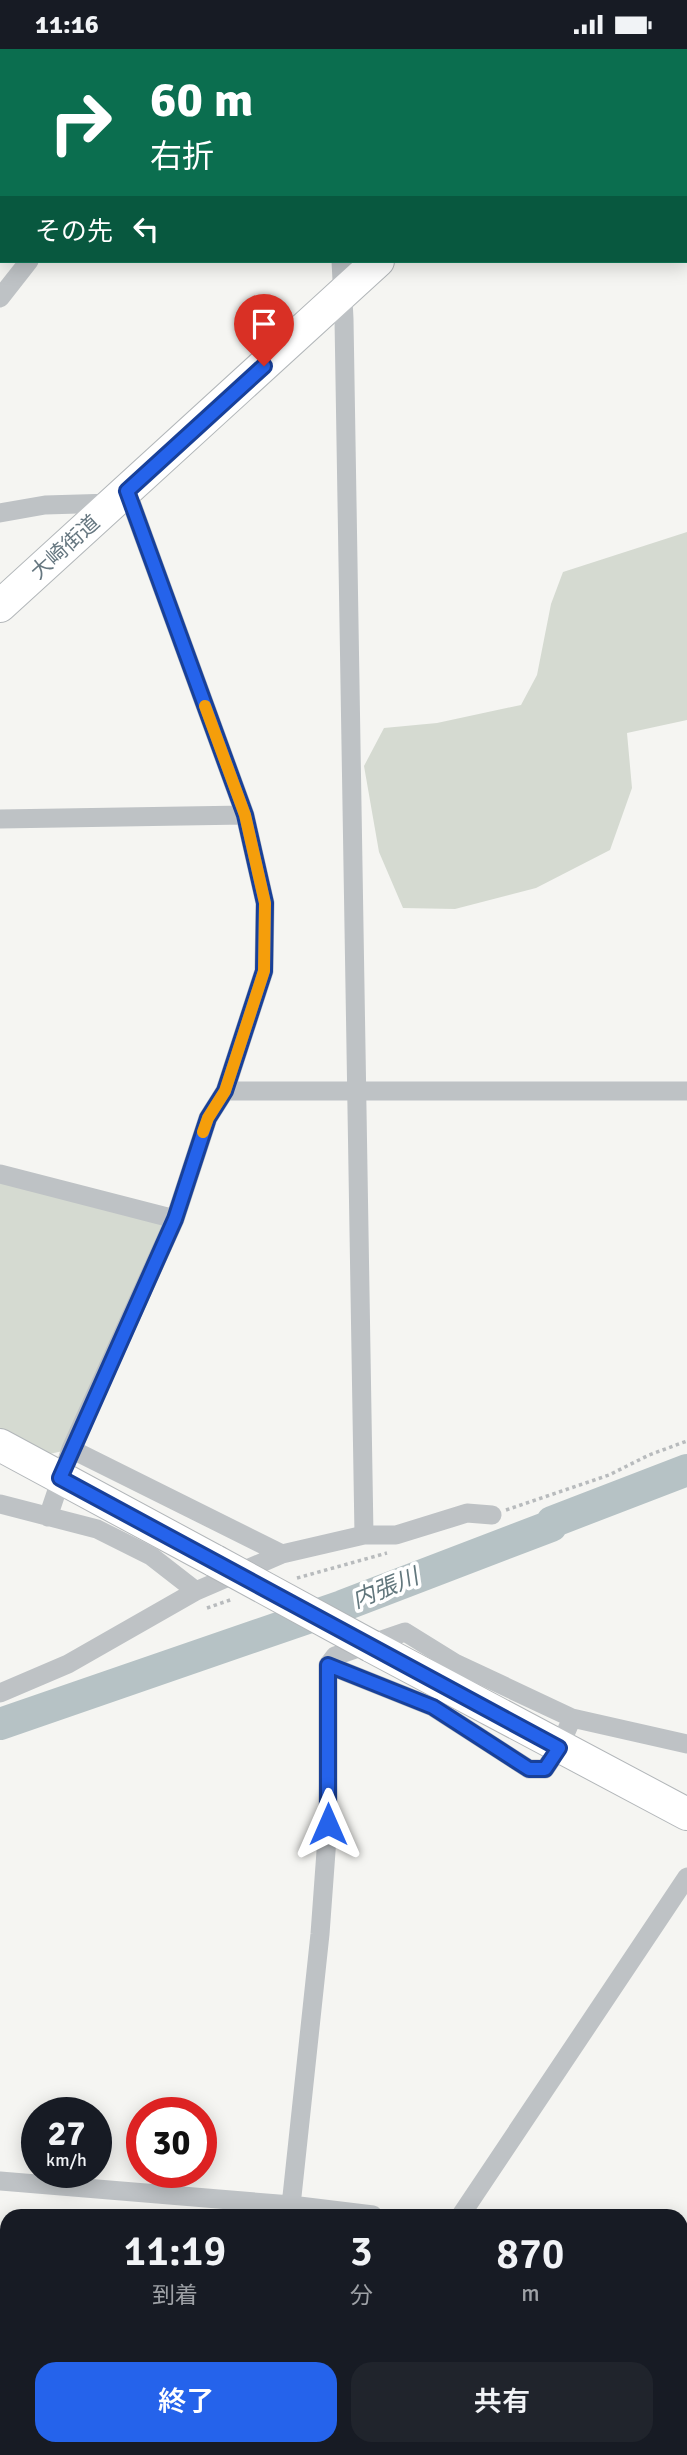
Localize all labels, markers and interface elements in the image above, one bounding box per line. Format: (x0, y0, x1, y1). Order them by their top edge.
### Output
text: 11:16 (35, 9, 99, 41)
text: 60 m (150, 70, 253, 130)
icon: right (35, 77, 126, 168)
text: 右折 (150, 137, 214, 176)
icon: left (127, 210, 165, 248)
text: その先 (35, 216, 113, 248)
pin (234, 294, 294, 366)
icon: arrive (245, 305, 283, 343)
street label: 大崎街道 (25, 509, 105, 585)
water label: 内張川 (348, 1561, 425, 1615)
position arrow (291, 1787, 365, 1861)
speed limit sign: 30 (126, 2097, 217, 2188)
text: 27 (48, 2112, 85, 2155)
text: km/h (46, 2149, 87, 2171)
text: 11:19 (124, 2226, 226, 2277)
text: 3 (350, 2226, 373, 2277)
text: 870 (496, 2229, 564, 2280)
text: m (521, 2279, 540, 2308)
text: 到着 (152, 2281, 198, 2310)
text: 分 (350, 2281, 373, 2310)
button: 終了 (35, 2362, 337, 2442)
button: 共有 (351, 2362, 653, 2442)

